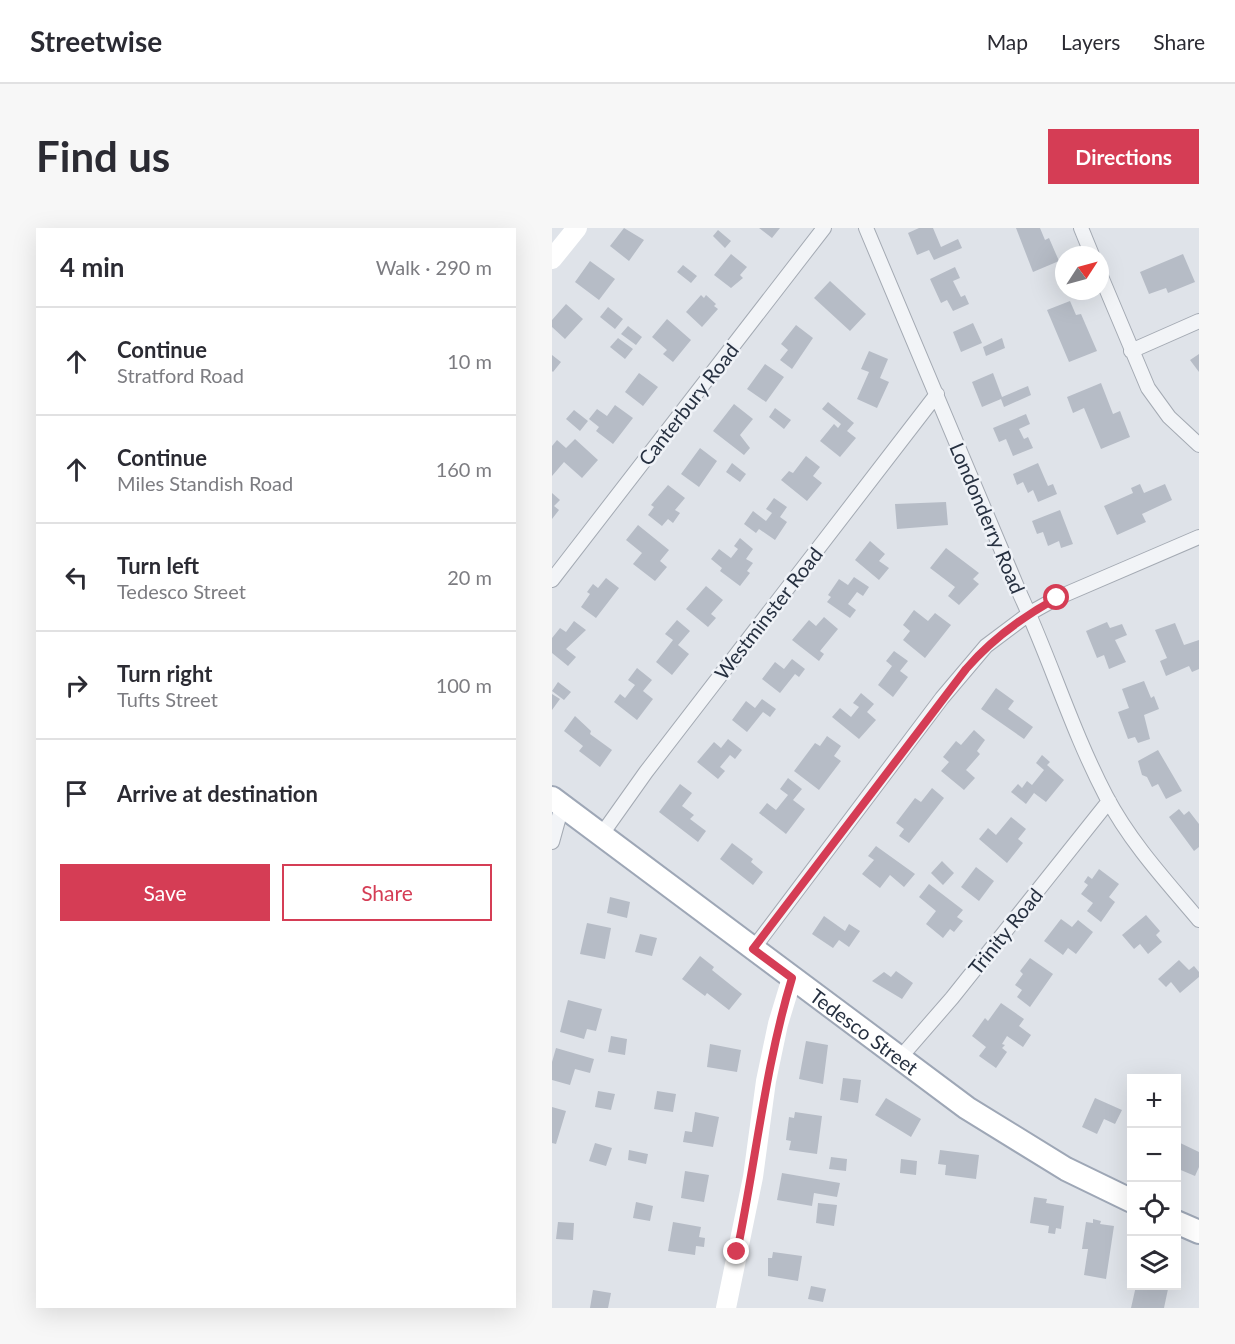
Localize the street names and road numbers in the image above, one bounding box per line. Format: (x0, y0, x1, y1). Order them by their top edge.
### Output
street label: Canterbury Road (633, 338, 743, 470)
street label: Londonderry Road (945, 439, 1031, 597)
street label: Westminster Road (709, 542, 827, 684)
street label: Trinity Road (963, 883, 1047, 979)
street label: Tedesco Street (806, 983, 923, 1080)

